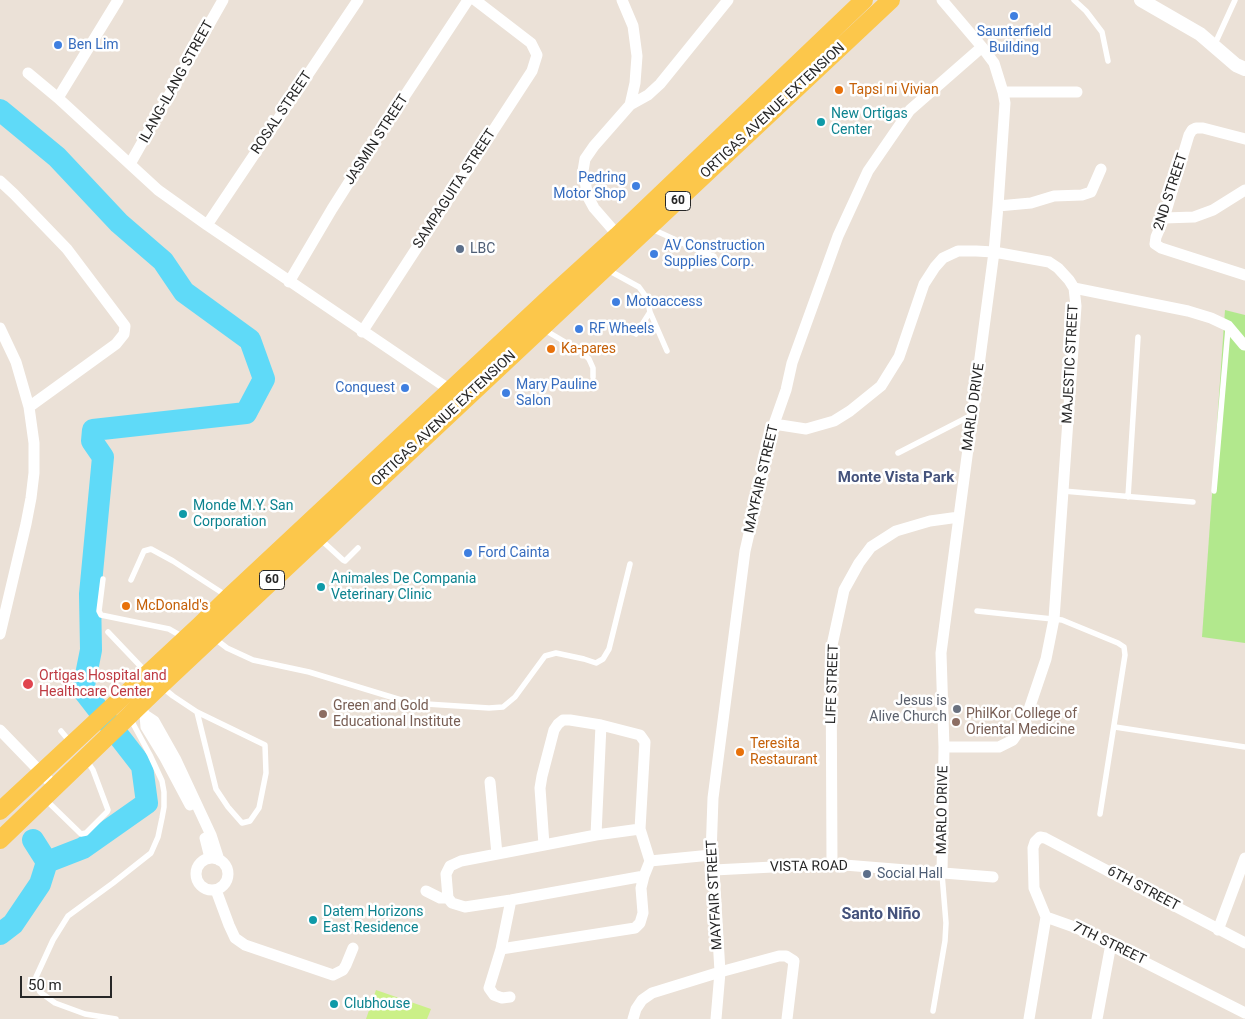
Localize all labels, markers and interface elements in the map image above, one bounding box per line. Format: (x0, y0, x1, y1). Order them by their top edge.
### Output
marker: Saunterfield Building (1008, 10, 1020, 22)
street label: ILANG-ILANG STREET (136, 18, 218, 146)
place label: Saunterfield Building (977, 24, 1051, 56)
place label: Ben Lim (68, 37, 119, 53)
marker: Ben Lim (52, 39, 64, 51)
street label: ORTIGAS AVENUE EXTENSION (697, 40, 849, 182)
street label: ROSAL STREET (248, 68, 316, 158)
place label: Tapsi ni Vivian (849, 82, 939, 98)
marker: Tapsi ni Vivian (833, 84, 845, 96)
street label: JASMIN STREET (342, 92, 412, 188)
place label: New Ortigas Center (831, 106, 908, 138)
marker: New Ortigas Center (815, 116, 827, 128)
street label: SAMPAGUITA STREET (410, 126, 500, 252)
street label: 2ND STREET (1151, 151, 1191, 233)
place label: Pedring Motor Shop (553, 170, 626, 202)
marker: Pedring Motor Shop (630, 180, 642, 192)
road number: 60 (666, 192, 690, 210)
place label: AV Construction Supplies Corp. (664, 238, 765, 270)
place label: LBC (470, 241, 495, 257)
marker: LBC (454, 243, 466, 255)
marker: AV Construction Supplies Corp. (648, 248, 660, 260)
place label: Motoaccess (626, 294, 703, 310)
marker: Motoaccess (610, 296, 622, 308)
street label: MAJESTIC STREET (1059, 304, 1083, 424)
place label: RF Wheels (589, 321, 654, 337)
marker: RF Wheels (573, 323, 585, 335)
place label: Ka-pares (561, 341, 616, 357)
marker: Ka-pares (545, 343, 557, 355)
street label: ORTIGAS AVENUE EXTENSION (368, 348, 520, 490)
street label: MARLO DRIVE (960, 362, 988, 452)
place label: Mary Pauline Salon (516, 377, 597, 410)
place label: Conquest (335, 380, 395, 396)
marker: Conquest (399, 382, 411, 394)
marker: Mary Pauline Salon (500, 387, 512, 399)
street label: MAYFAIR STREET (741, 423, 783, 535)
district label: Monte Vista Park (838, 469, 954, 487)
place label: Monde M.Y. San Corporation (193, 498, 293, 530)
marker: Monde M.Y. San Corporation (177, 508, 189, 520)
place label: Ford Cainta (478, 545, 550, 561)
marker: Ford Cainta (462, 547, 474, 559)
road number: 60 (260, 570, 284, 590)
place label: Animales De Compania Veterinary Clinic (331, 571, 476, 604)
marker: Animales De Compania Veterinary Clinic (315, 581, 327, 593)
place label: McDonald's (136, 598, 208, 614)
marker: McDonald's (120, 600, 132, 612)
street label: LIFE STREET (823, 644, 843, 724)
place label: Ortigas Hospital and Healthcare Center (39, 668, 167, 700)
marker: Ortigas Hospital and Healthcare Center (21, 677, 35, 691)
place label: Jesus is Alive Church (869, 693, 947, 726)
place label: Green and Gold Educational Institute (333, 698, 461, 730)
marker: Jesus is Alive Church (951, 703, 963, 715)
place label: PhilKor College of Oriental Medicine (966, 706, 1077, 739)
marker: Green and Gold Educational Institute (317, 708, 329, 720)
marker: PhilKor College of Oriental Medicine (950, 716, 962, 728)
place label: Teresita Restaurant (750, 736, 818, 769)
marker: Teresita Restaurant (734, 746, 746, 758)
street label: MARLO DRIVE (934, 765, 952, 855)
street label: MAYFAIR STREET (704, 839, 726, 951)
street label: VISTA ROAD (770, 858, 848, 876)
street label: 6TH STREET (1104, 863, 1182, 915)
place label: Social Hall (877, 866, 943, 882)
marker: Social Hall (861, 868, 873, 880)
place label: Datem Horizons East Residence (323, 904, 423, 936)
district label: Santo Niño (841, 905, 921, 925)
marker: Datem Horizons East Residence (307, 914, 319, 926)
street label: 7TH STREET (1070, 919, 1148, 969)
scale bar (22, 966, 115, 998)
text: 50 m (28, 976, 62, 994)
place label: Clubhouse (344, 996, 410, 1012)
marker: Clubhouse (328, 998, 340, 1010)

